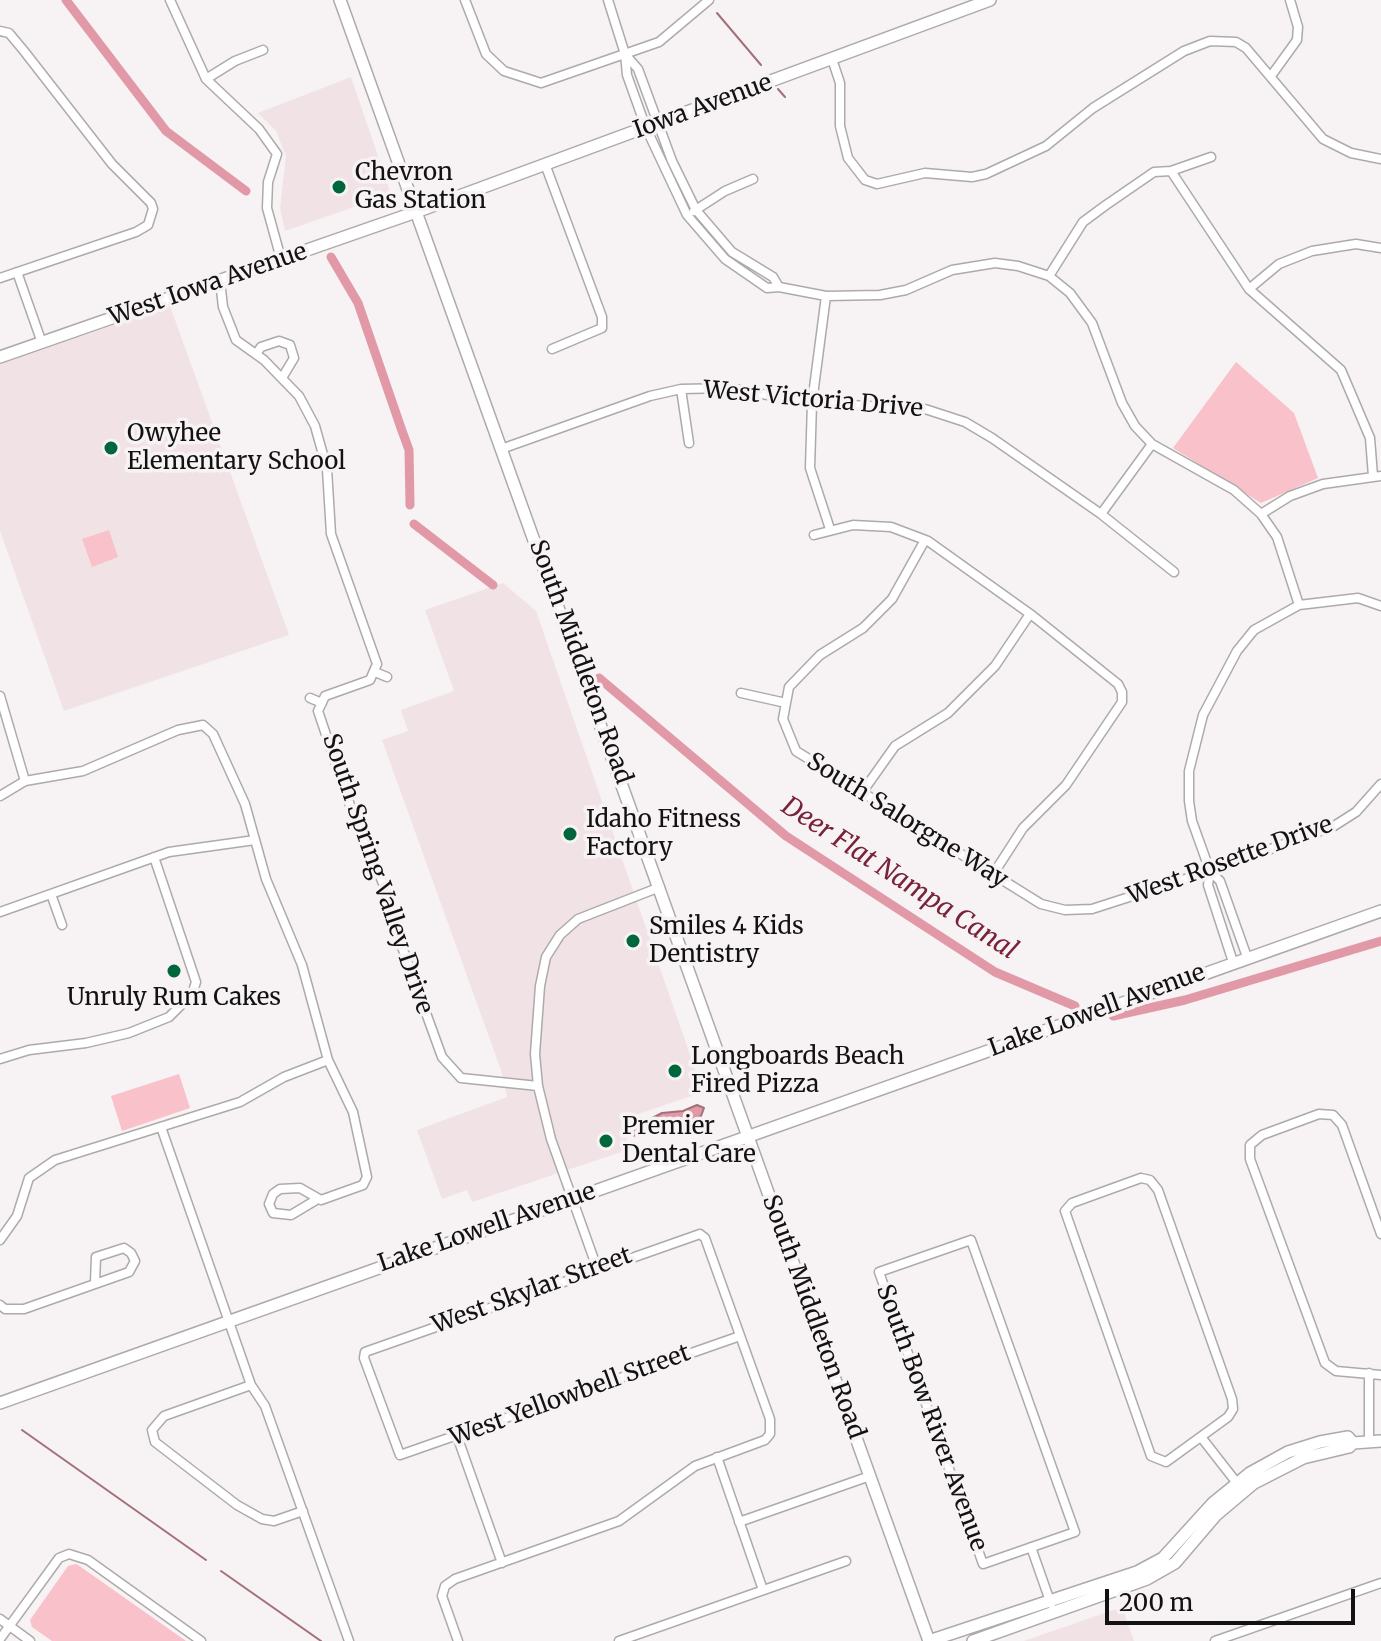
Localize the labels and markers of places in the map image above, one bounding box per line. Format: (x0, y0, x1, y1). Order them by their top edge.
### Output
place label: Chevron Gas Station (355, 159, 486, 215)
marker: Chevron Gas Station (330, 178, 348, 196)
place label: Owyhee Elementary School (127, 420, 346, 476)
marker: Owyhee Elementary School (102, 439, 120, 457)
place label: Idaho Fitness Factory (586, 806, 741, 862)
marker: Idaho Fitness Factory (561, 825, 579, 843)
place label: Smiles 4 Kids Dentistry (649, 913, 804, 969)
marker: Smiles 4 Kids Dentistry (624, 932, 642, 950)
marker: Unruly Rum Cakes (165, 962, 183, 980)
place label: Unruly Rum Cakes (67, 984, 281, 1012)
place label: Longboards Beach Fired Pizza (691, 1043, 904, 1099)
marker: Longboards Beach Fired Pizza (666, 1062, 684, 1080)
place label: Premier Dental Care (622, 1113, 756, 1169)
marker: Premier Dental Care (597, 1132, 615, 1150)

